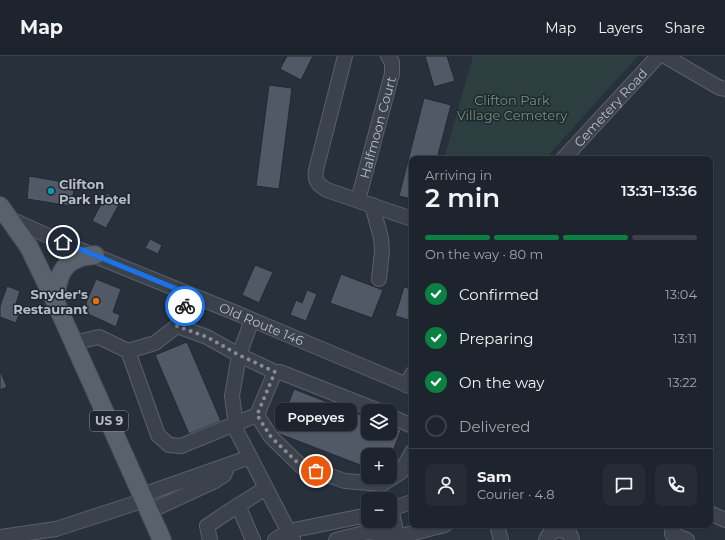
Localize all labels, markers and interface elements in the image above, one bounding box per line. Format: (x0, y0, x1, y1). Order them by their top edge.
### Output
text: Map (20, 16, 63, 39)
text: Map (545, 19, 576, 37)
text: Layers (598, 19, 643, 37)
text: Share (665, 19, 705, 37)
street label: Cemetery Road (570, 65, 651, 150)
street label: Halfmoon Court (356, 75, 399, 180)
park label: Clifton Park Village Cemetery (457, 92, 568, 123)
text: Arriving in (425, 167, 492, 183)
place label: Clifton Park Hotel (59, 176, 131, 207)
text: 13:31–13:36 (621, 181, 697, 200)
text: 2 min (425, 182, 500, 214)
marker: Clifton Park Hotel (46, 186, 56, 196)
pin (46, 225, 80, 259)
icon: home (52, 231, 74, 253)
text: On the way · 80 m (425, 246, 543, 262)
icon: check (425, 283, 447, 305)
text: Confirmed (459, 285, 539, 304)
place label: Snyder's Restaurant (13, 286, 88, 317)
courier (165, 286, 205, 326)
text: 13:04 (665, 286, 697, 302)
icon: bike (174, 295, 196, 317)
marker: Snyder's Restaurant (91, 296, 101, 306)
street label: Old Route 146 (217, 299, 306, 349)
icon: check (425, 327, 447, 349)
text: Preparing (459, 329, 534, 348)
text: 13:11 (673, 330, 697, 346)
icon: check (425, 371, 447, 393)
text: On the way (459, 373, 544, 392)
text: 13:22 (667, 374, 697, 390)
callout: Popeyes (275, 403, 357, 431)
map controls (361, 404, 397, 528)
button: layers (361, 404, 397, 440)
text: Popeyes (288, 409, 344, 425)
road number: US 9 (90, 411, 128, 431)
text: Delivered (459, 417, 531, 436)
button: + (361, 448, 397, 484)
pin (299, 454, 333, 488)
icon: bag (305, 460, 327, 482)
button: person (425, 464, 467, 506)
button: chat (603, 464, 645, 506)
button: phone (655, 464, 697, 506)
text: Sam (477, 467, 512, 486)
text: Courier · 4.8 (477, 486, 555, 502)
button: − (361, 492, 397, 528)

